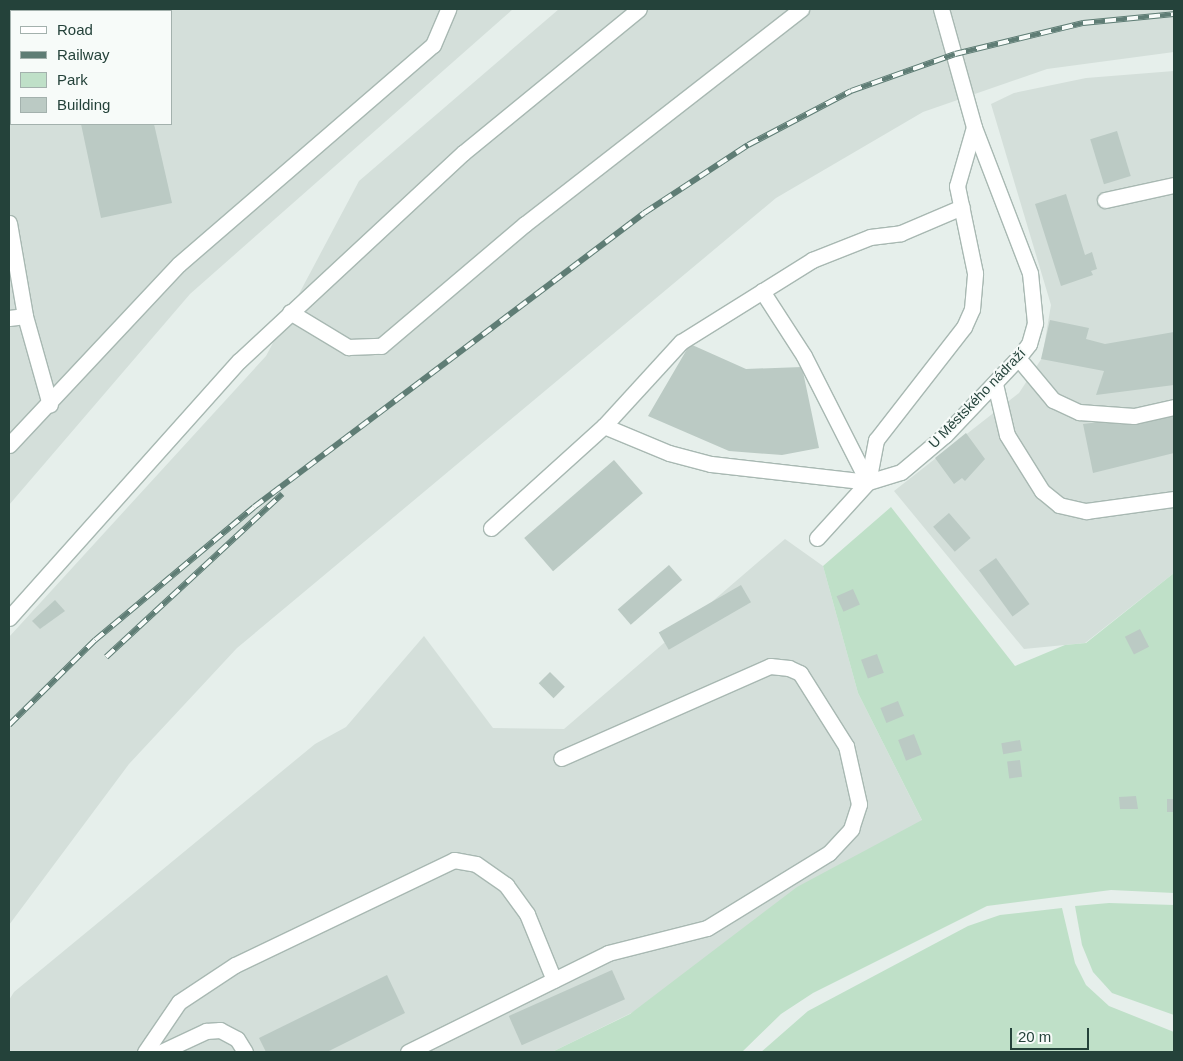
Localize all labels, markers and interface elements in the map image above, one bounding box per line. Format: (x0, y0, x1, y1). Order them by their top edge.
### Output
legend (10, 10, 172, 125)
text: Road (57, 21, 93, 38)
text: Railway (57, 46, 110, 63)
text: Park (57, 71, 88, 88)
text: Building (57, 96, 110, 113)
street label: U Městského nádraží (925, 345, 1029, 451)
scale bar (1013, 1018, 1092, 1050)
text: 20 m (1018, 1028, 1051, 1045)

